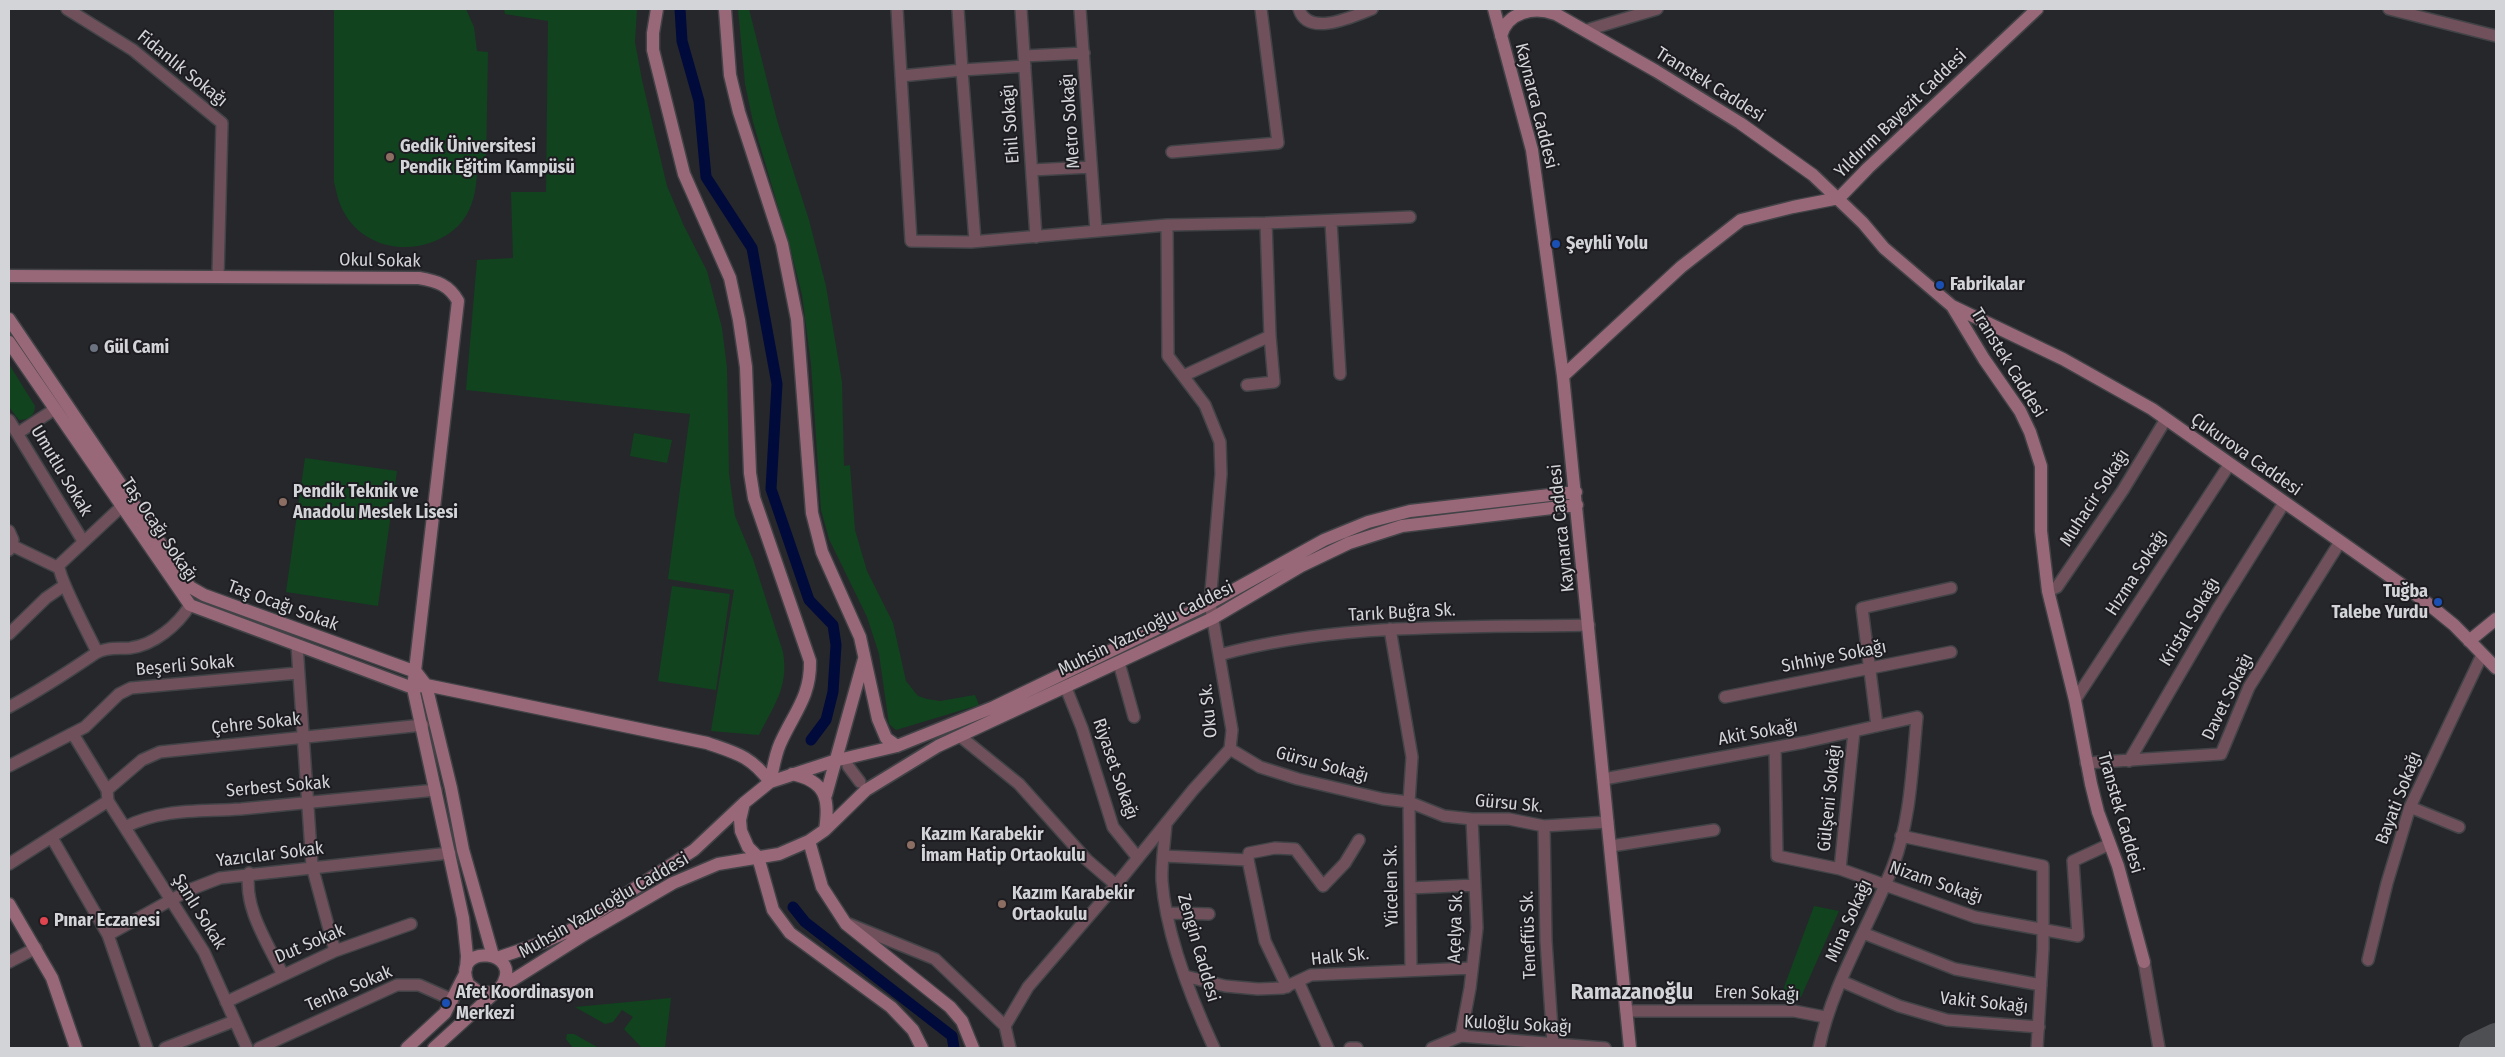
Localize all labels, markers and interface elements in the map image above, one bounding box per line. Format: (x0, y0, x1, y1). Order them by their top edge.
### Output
street label: Fidanlık Sokağı (133, 26, 231, 112)
street label: Kaynarca Caddesi (1510, 41, 1562, 171)
street label: Transtek Caddesi (1651, 43, 1769, 127)
street label: Yıldırım Bayezit Caddesi (1830, 45, 1972, 183)
street label: Metro Sokağı (1057, 73, 1085, 169)
street label: Ehil Sokağı (997, 84, 1025, 164)
place label: Gedik Üniversitesi Pendik Eğitim Kampüsü (400, 136, 575, 178)
marker: Gedik Üniversitesi Pendik Eğitim Kampüsü (384, 151, 396, 163)
place label: Şeyhli Yolu (1566, 233, 1648, 255)
marker: Şeyhli Yolu (1550, 238, 1562, 250)
street label: Okul Sokak (339, 249, 421, 273)
place label: Fabrikalar (1950, 274, 2025, 296)
marker: Fabrikalar (1934, 279, 1946, 291)
street label: Transtek Caddesi (1966, 304, 2050, 422)
place label: Gül Cami (104, 337, 169, 359)
marker: Gül Cami (88, 342, 100, 354)
street label: Çukurova Caddesi (2187, 409, 2305, 501)
street label: Umutlu Sokak (26, 422, 96, 520)
street label: Muhacir Sokağı (2056, 445, 2134, 551)
street label: Kaynarca Caddesi (1545, 463, 1579, 593)
street label: Taş Ocağı Sokağı (116, 474, 202, 586)
place label: Pendik Teknik ve Anadolu Meslek Lisesi (293, 481, 458, 524)
marker: Pendik Teknik ve Anadolu Meslek Lisesi (277, 496, 289, 508)
street label: Hızma Sokağı (2101, 526, 2173, 620)
street label: Kristal Sokağı (2155, 574, 2225, 670)
street label: Taş Ocağı Sokak (225, 576, 341, 636)
street label: Muhsin Yazıcıoğlu Caddesi (1055, 577, 1237, 681)
place label: Tuğba Talebe Yurdu (2331, 581, 2428, 624)
marker: Tuğba Talebe Yurdu (2432, 596, 2444, 608)
street label: Tarık Buğra Sk. (1348, 599, 1456, 627)
street label: Sıhhiye Sokağı (1780, 636, 1888, 678)
street label: Davet Sokağı (2198, 650, 2258, 744)
street label: Beşerli Sokak (135, 651, 235, 681)
street label: Oku Sk. (1195, 683, 1223, 739)
street label: Çehre Sokak (210, 709, 302, 739)
street label: Akit Sokağı (1716, 715, 1800, 751)
street label: Riyaset Sokağı (1088, 716, 1142, 822)
street label: Gürsu Sokağı (1273, 742, 1371, 788)
street label: Gülşeni Sokağı (1814, 743, 1846, 853)
street label: Bayati Sokağı (2371, 748, 2427, 848)
street label: Transtek Caddesi (2092, 750, 2148, 876)
street label: Serbest Sokak (225, 772, 331, 802)
street label: Gürsu Sk. (1474, 790, 1544, 818)
place label: Kazım Karabekir İmam Hatip Ortaokulu (921, 824, 1086, 866)
street label: Yazıcılar Sokak (215, 838, 325, 872)
marker: Kazım Karabekir İmam Hatip Ortaokulu (905, 839, 917, 851)
street label: Yücelen Sk. (1380, 845, 1404, 927)
street label: Muhsin Yazıcıoğlu Caddesi (515, 849, 693, 963)
street label: Nizam Sokağı (1886, 857, 1986, 909)
street label: Şanlı Sokak (167, 870, 231, 954)
street label: Mina Sokağı (1821, 876, 1877, 966)
place label: Kazım Karabekir Ortaokulu (1012, 883, 1134, 926)
street label: Açelya Sk. (1444, 890, 1468, 964)
street label: Zengin Caddesi (1172, 891, 1224, 1005)
street label: Teneffüs Sk. (1517, 891, 1541, 979)
marker: Kazım Karabekir Ortaokulu (996, 898, 1008, 910)
place label: Pınar Eczanesi (54, 910, 160, 932)
marker: Pınar Eczanesi (38, 915, 50, 927)
street label: Dut Sokak (272, 920, 348, 968)
street label: Halk Sk. (1310, 943, 1370, 971)
street label: Tenha Sokak (302, 961, 396, 1017)
district label: Ramazanoğlu (1571, 980, 1693, 1006)
place label: Afet Koordinasyon Merkezi (456, 982, 594, 1024)
street label: Eren Sokağı (1714, 982, 1800, 1006)
street label: Vakit Sokağı (1939, 988, 2029, 1018)
marker: Afet Koordinasyon Merkezi (440, 997, 452, 1009)
street label: Kuloğlu Sokağı (1464, 1011, 1572, 1039)

